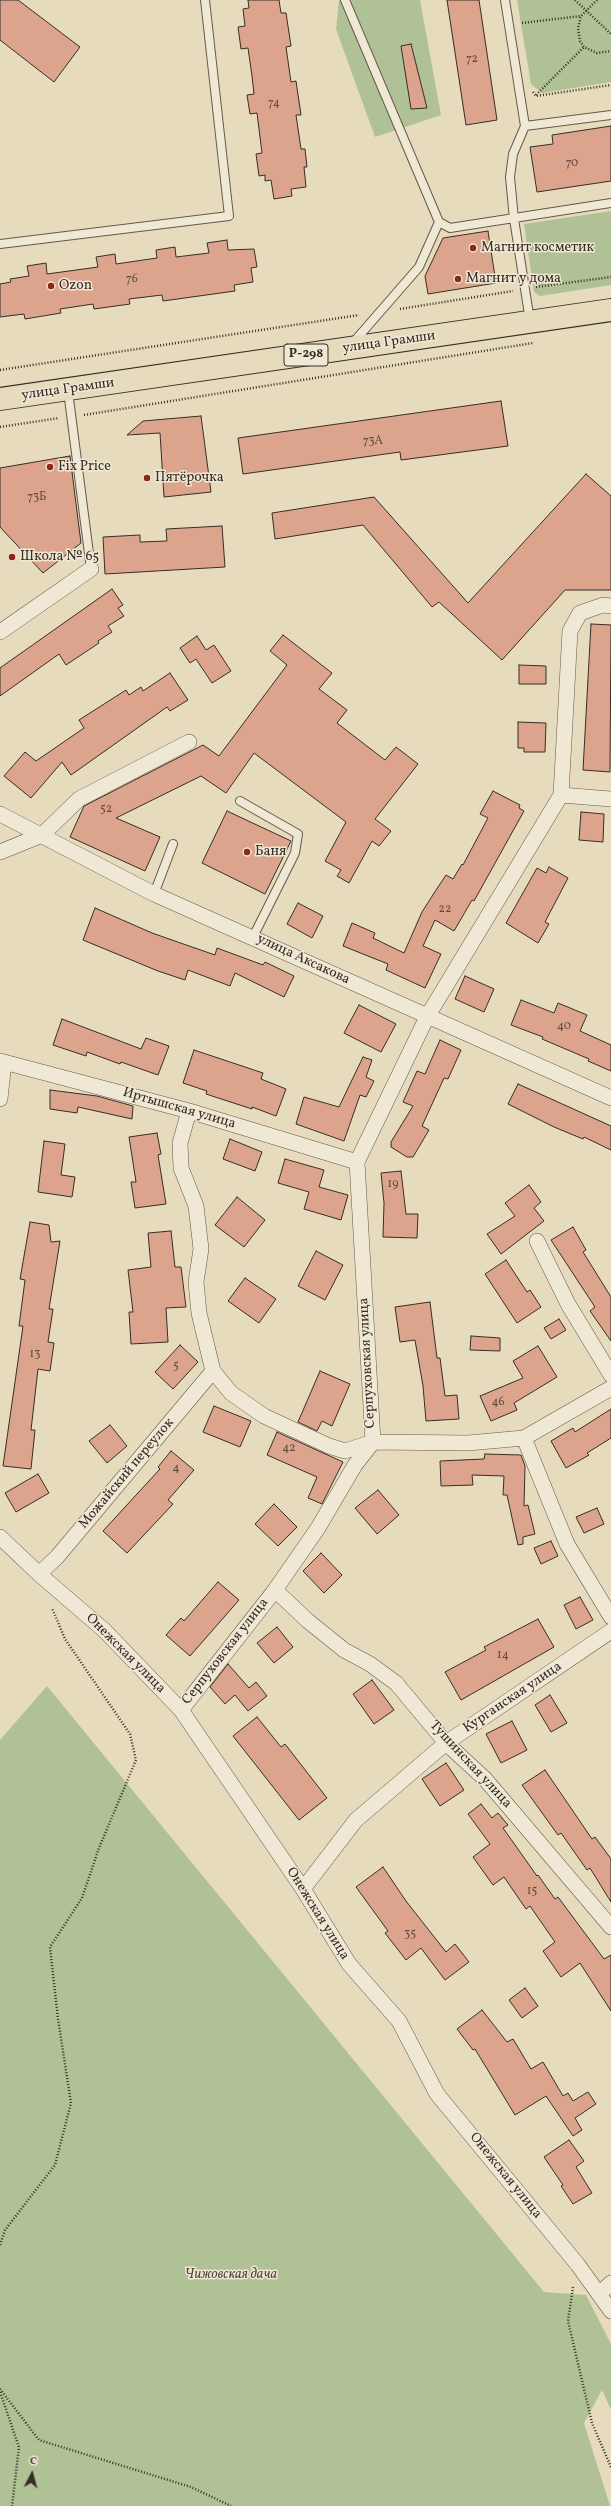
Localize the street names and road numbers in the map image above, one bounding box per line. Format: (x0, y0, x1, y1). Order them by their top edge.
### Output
street label: улица Грамши (341, 328, 437, 358)
road number: Р-298 (284, 344, 328, 366)
street label: улица Грамши (20, 375, 116, 405)
street label: улица Аксакова (254, 931, 352, 989)
street label: Иртышская улица (121, 1085, 237, 1133)
street label: Серпуховская улица (356, 1297, 380, 1429)
street label: Можайский переулок (76, 1415, 178, 1533)
street label: Серпуховская улица (179, 1595, 273, 1709)
street label: Онежская улица (82, 1611, 168, 1697)
street label: Курганская улица (460, 1659, 566, 1737)
street label: Тушинская улица (425, 1718, 515, 1812)
street label: Онежская улица (282, 1865, 352, 1963)
street label: Онежская улица (465, 2129, 545, 2223)

